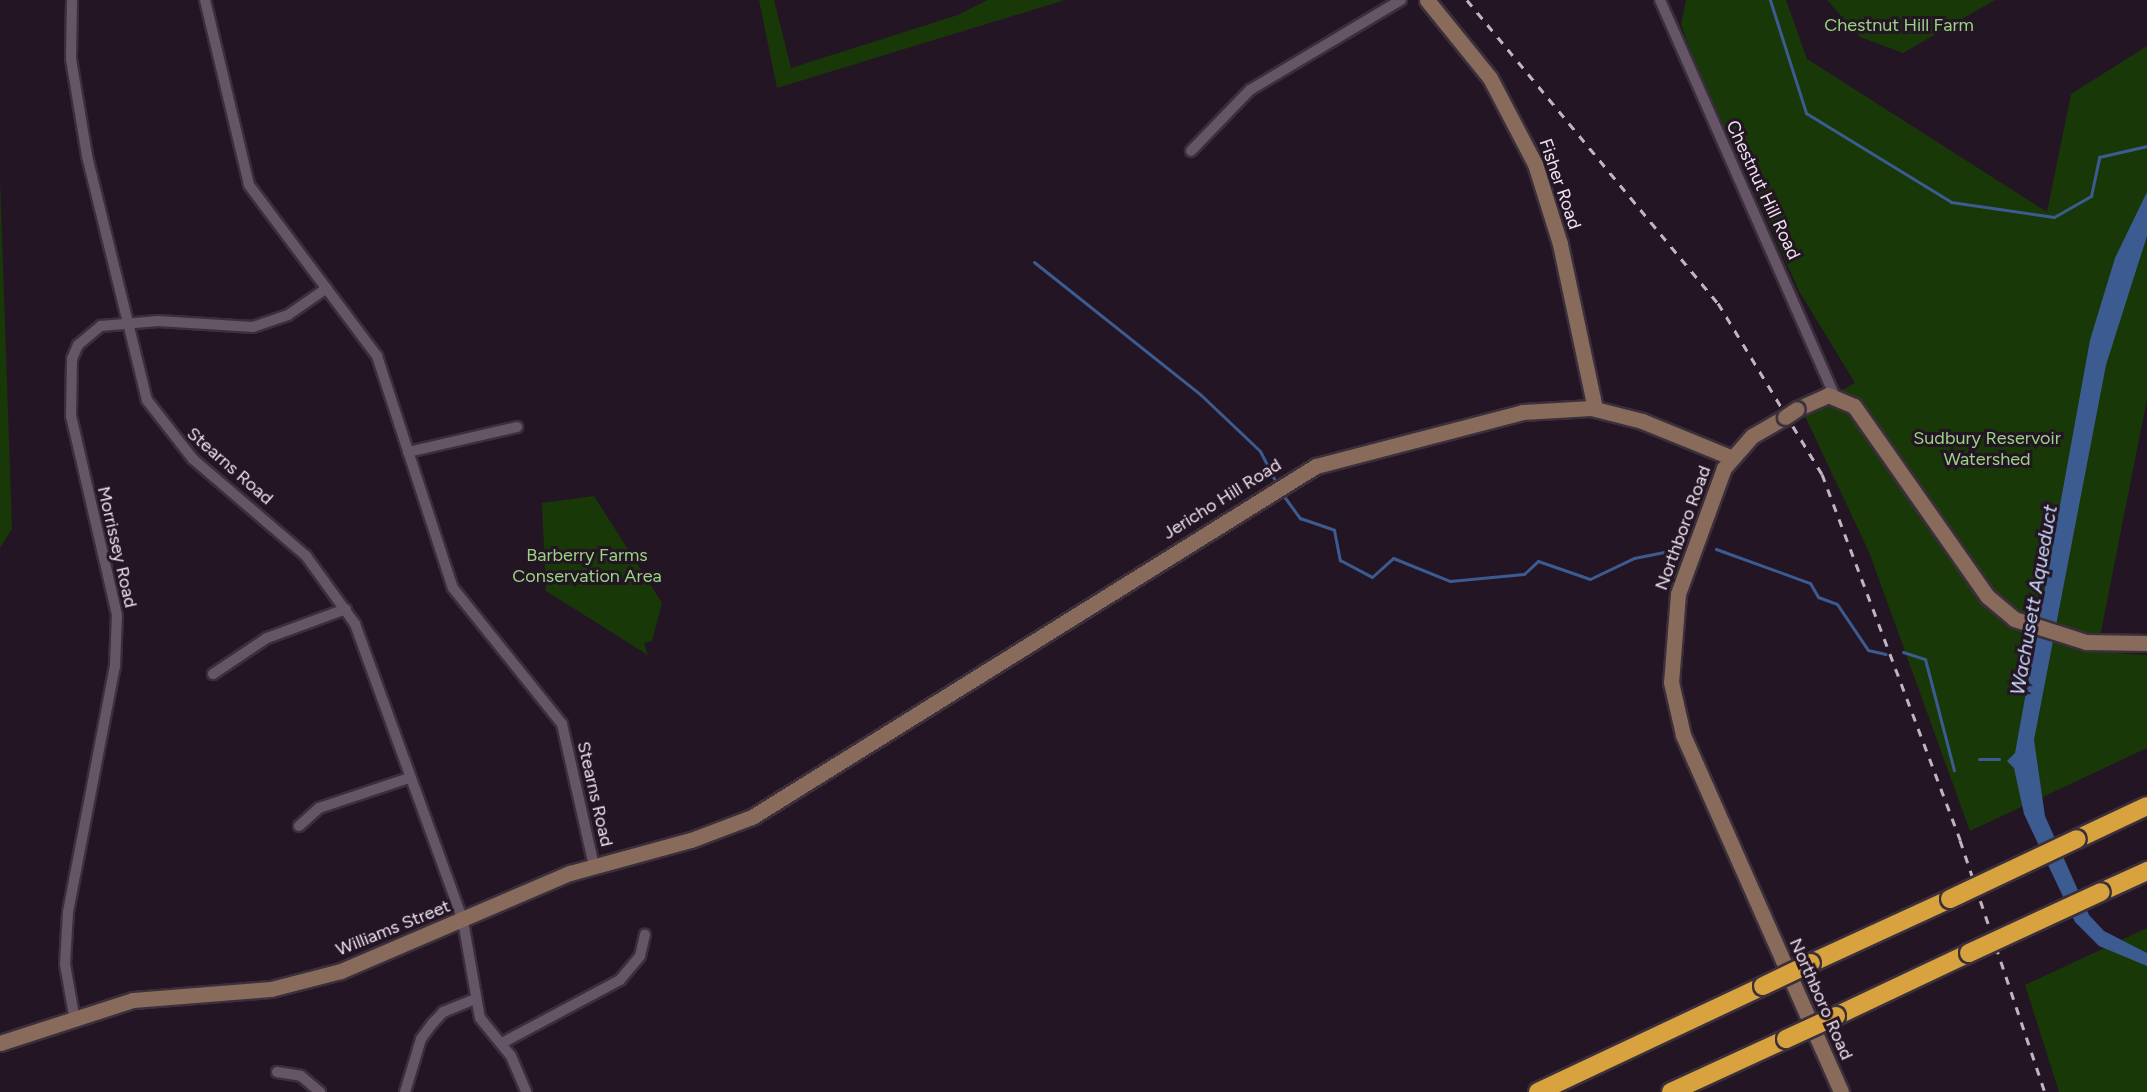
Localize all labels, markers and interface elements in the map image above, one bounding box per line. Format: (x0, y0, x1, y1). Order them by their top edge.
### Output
park label: Chestnut Hill Farm (1824, 14, 1974, 36)
street label: Chestnut Hill Road (1721, 117, 1805, 263)
street label: Fisher Road (1534, 136, 1586, 232)
street label: Stearns Road (182, 423, 278, 509)
park label: Sudbury Reservoir Watershed (1913, 428, 2061, 470)
street label: Jericho Hill Road (1159, 454, 1285, 544)
street label: Northboro Road (1651, 463, 1715, 593)
street label: Morrissey Road (93, 484, 141, 610)
water label: Wachusett Aqueduct (2005, 503, 2063, 697)
park label: Barberry Farms Conservation Area (512, 545, 662, 588)
street label: Stearns Road (572, 739, 618, 849)
street label: Williams Street (333, 895, 453, 961)
street label: Northboro Road (1785, 935, 1857, 1063)

